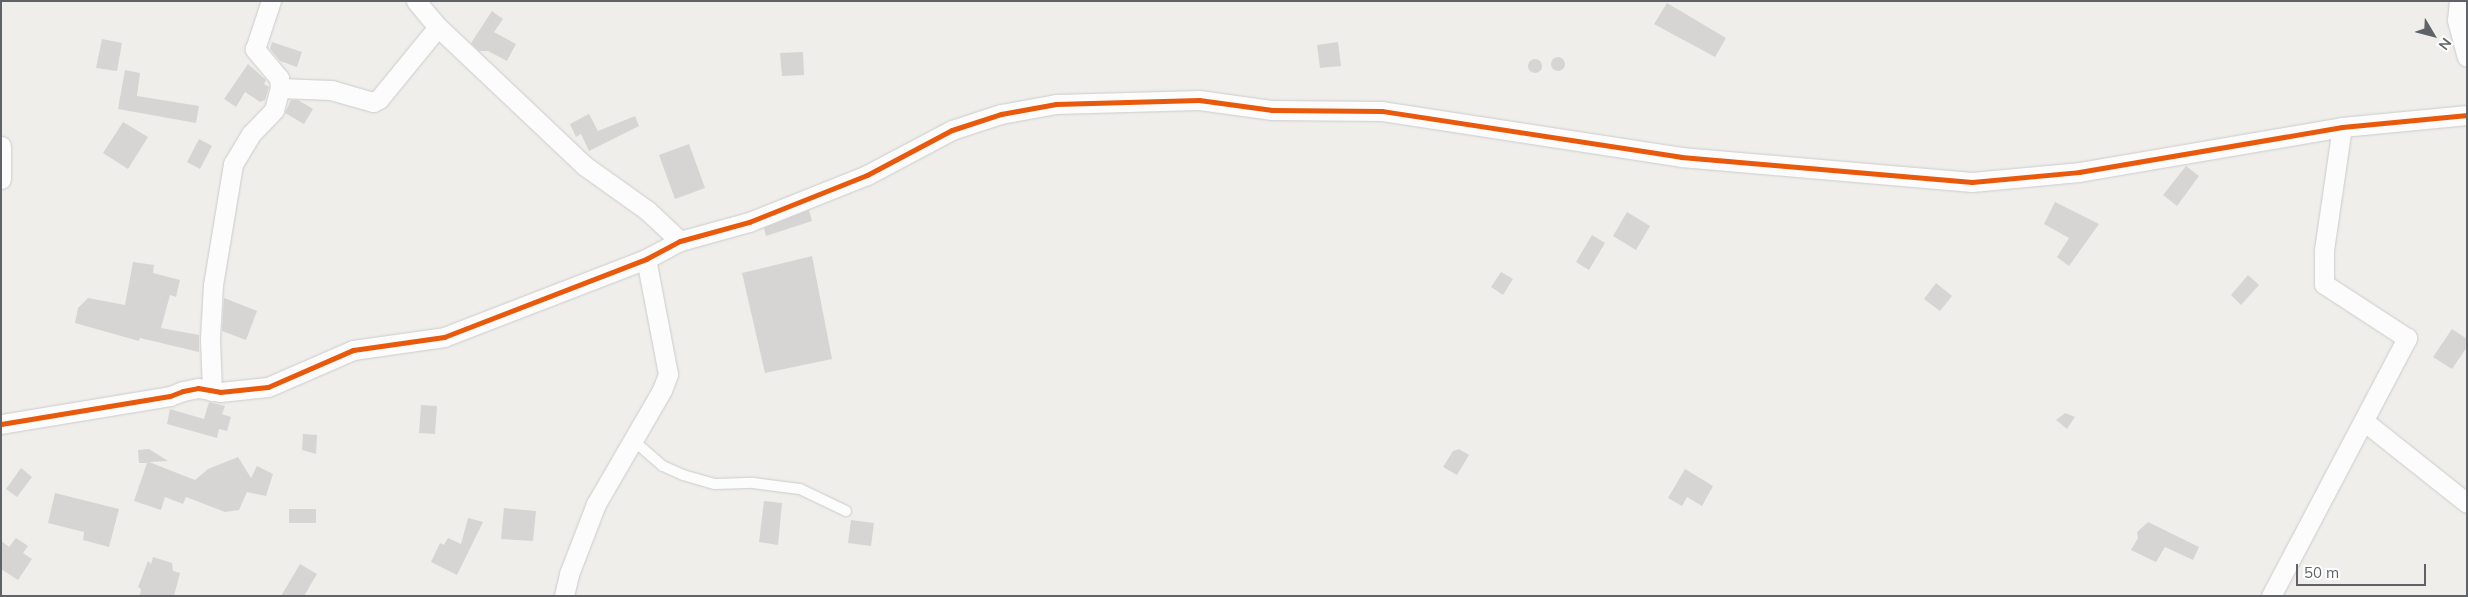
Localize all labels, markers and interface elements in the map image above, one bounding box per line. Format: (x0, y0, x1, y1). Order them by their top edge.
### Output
north arrow (2408, 10, 2458, 60)
text: N (2435, 34, 2455, 54)
scale bar (2298, 554, 2428, 586)
text: 50 m (2304, 563, 2339, 582)

